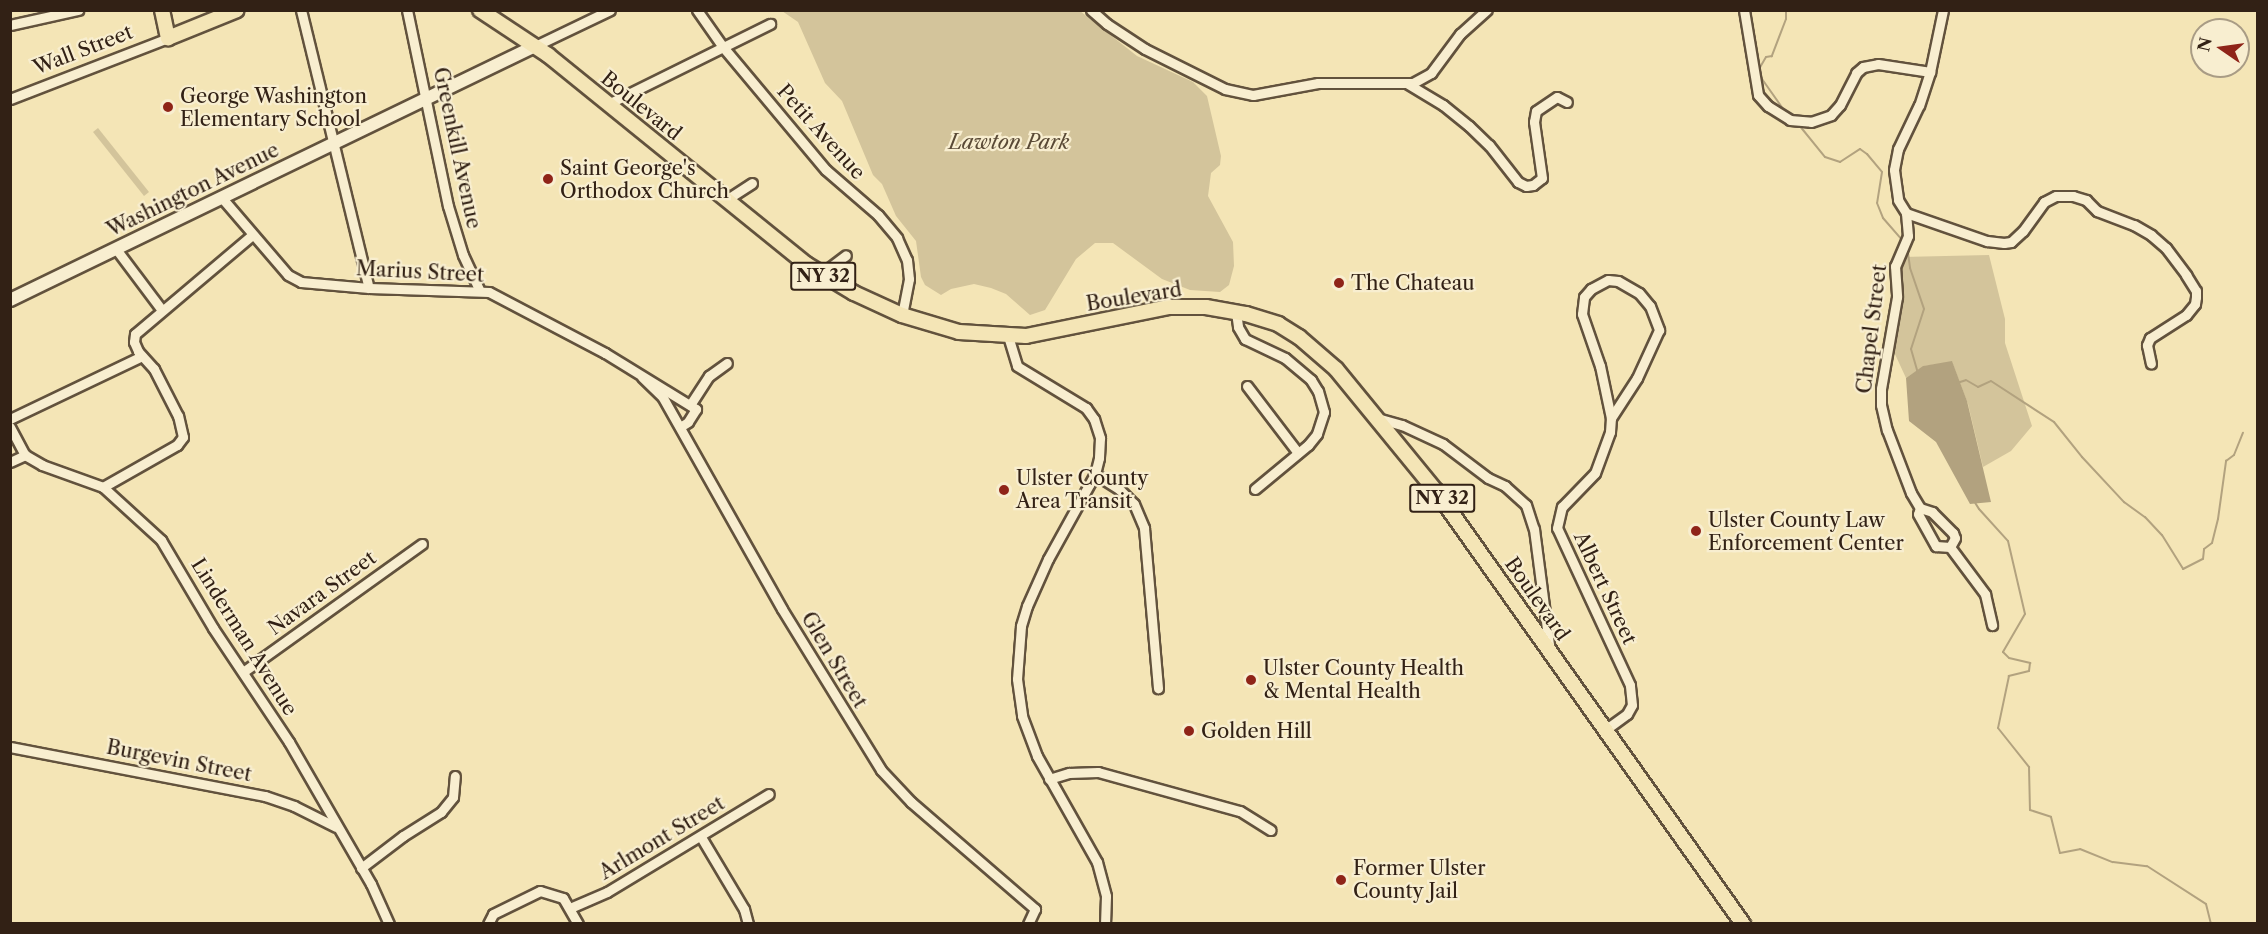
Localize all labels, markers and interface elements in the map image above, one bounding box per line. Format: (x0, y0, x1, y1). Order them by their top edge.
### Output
north arrow (2190, 18, 2250, 78)
street label: Wall Street (30, 20, 136, 80)
text: N (2193, 35, 2216, 53)
street label: Greenkill Avenue (428, 65, 486, 231)
street label: Boulevard (596, 66, 686, 146)
street label: Petit Avenue (772, 79, 870, 185)
place label: George Washington Elementary School (180, 84, 368, 131)
marker: George Washington Elementary School (161, 100, 175, 114)
park label: Lawton Park (949, 130, 1069, 154)
street label: Washington Avenue (103, 138, 283, 242)
place label: Saint George's Orthodox Church (560, 156, 729, 203)
marker: Saint George's Orthodox Church (541, 172, 555, 186)
street label: Marius Street (355, 257, 485, 287)
road number: NY 32 (788, 261, 858, 291)
street label: Chapel Street (1852, 263, 1892, 395)
place label: The Chateau (1351, 271, 1475, 295)
marker: The Chateau (1332, 276, 1346, 290)
street label: Boulevard (1084, 278, 1184, 316)
place label: Ulster County Area Transit (1016, 466, 1149, 513)
marker: Ulster County Area Transit (997, 483, 1011, 497)
road number: NY 32 (1408, 483, 1476, 513)
place label: Ulster County Law Enforcement Center (1708, 508, 1904, 555)
marker: Ulster County Law Enforcement Center (1689, 524, 1703, 538)
street label: Albert Street (1568, 528, 1642, 648)
street label: Navara Street (263, 546, 381, 640)
street label: Boulevard (1500, 553, 1574, 645)
street label: Linderman Avenue (186, 554, 302, 720)
street label: Glen Street (796, 608, 872, 712)
place label: Ulster County Health & Mental Health (1263, 656, 1465, 703)
marker: Ulster County Health & Mental Health (1244, 673, 1258, 687)
place label: Golden Hill (1201, 719, 1312, 743)
marker: Golden Hill (1182, 724, 1196, 738)
street label: Burgevin Street (104, 735, 254, 787)
street label: Arlmont Street (595, 791, 729, 885)
place label: Former Ulster County Jail (1353, 856, 1486, 903)
marker: Former Ulster County Jail (1334, 873, 1348, 887)

